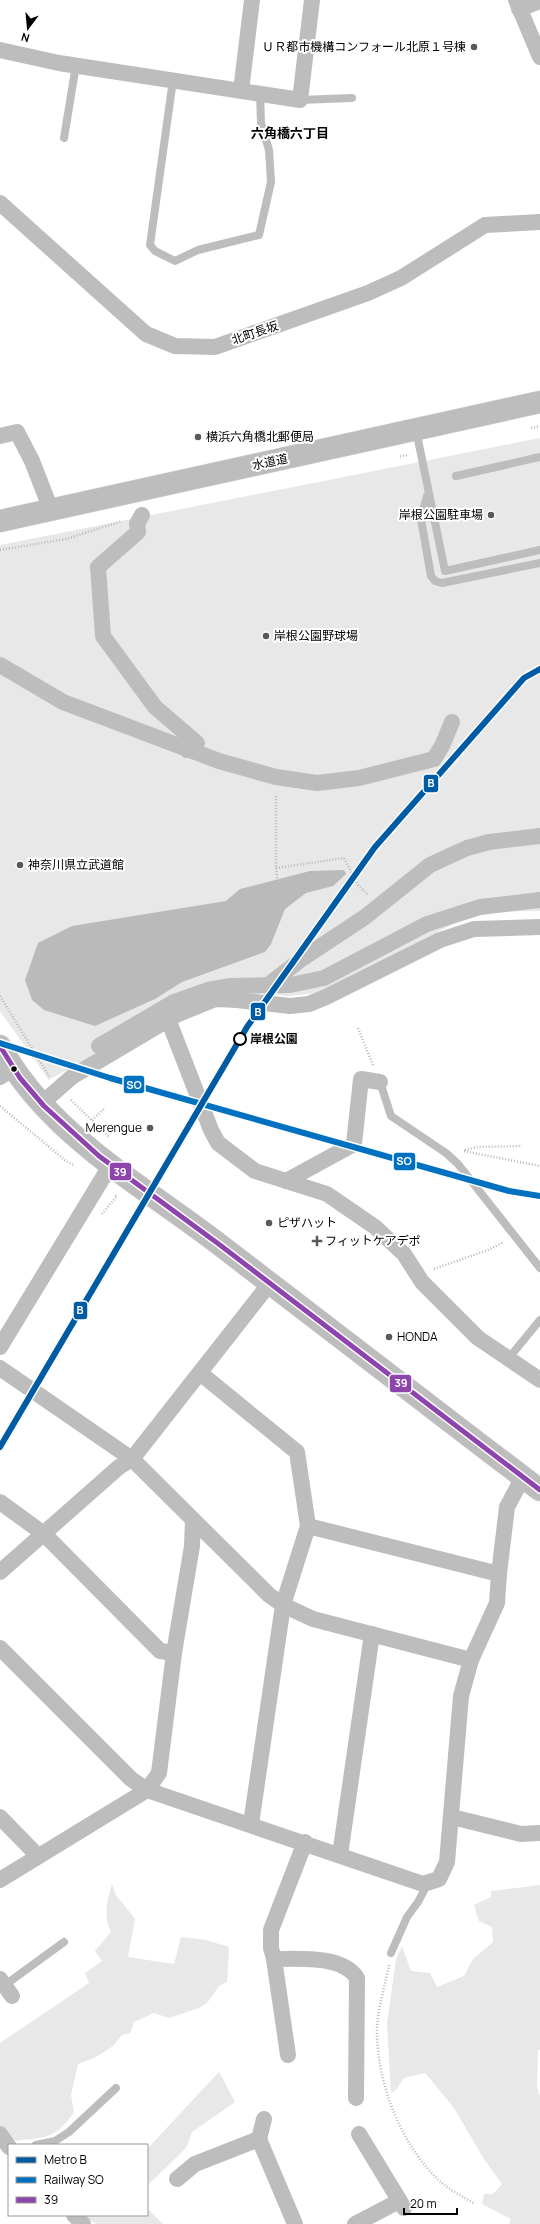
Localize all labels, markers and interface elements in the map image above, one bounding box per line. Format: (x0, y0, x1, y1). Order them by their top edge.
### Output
north arrow (8, 8, 48, 48)
text: N (19, 30, 31, 46)
place label: ＵＲ都市機構コンフォール北原１号棟 (262, 38, 466, 55)
marker: ＵＲ都市機構コンフォール北原１号棟 (469, 42, 479, 52)
district label: 六角橋六丁目 (251, 124, 329, 142)
street label: 北町長坂 (229, 317, 280, 348)
place label: 横浜六角橋北郵便局 (206, 428, 314, 445)
marker: 横浜六角橋北郵便局 (193, 432, 203, 442)
street label: 水道道 (251, 449, 289, 474)
place label: 岸根公園駐車場 (399, 506, 483, 523)
marker: 岸根公園駐車場 (486, 510, 496, 520)
place label: 岸根公園野球場 (274, 627, 358, 644)
marker: 岸根公園野球場 (261, 631, 271, 641)
line badge: B (423, 774, 439, 793)
text: B (428, 775, 435, 790)
place label: 神奈川県立武道館 (28, 856, 124, 873)
marker: 神奈川県立武道館 (15, 860, 25, 870)
line badge: B (250, 1002, 266, 1021)
text: B (255, 1004, 262, 1019)
place label: 岸根公園 (250, 1030, 298, 1047)
marker: 岸根公園 (233, 1032, 247, 1046)
unlabelled marker (9, 1064, 19, 1074)
line badge: SO (123, 1075, 145, 1094)
text: SO (126, 1077, 142, 1092)
place label: Merengue (85, 1119, 142, 1136)
marker: Merengue (145, 1123, 155, 1133)
line badge: SO (393, 1152, 416, 1171)
text: SO (396, 1153, 412, 1168)
line badge: 39 (109, 1162, 132, 1181)
text: 39 (113, 1164, 127, 1179)
place label: ピザハット (277, 1214, 337, 1231)
marker: ピザハット (264, 1218, 274, 1228)
place label: フィットケアデポ (325, 1232, 421, 1249)
marker: フィットケアデポ (312, 1236, 322, 1246)
line badge: B (73, 1301, 88, 1320)
text: B (77, 1302, 84, 1317)
place label: HONDA (397, 1328, 438, 1345)
marker: HONDA (384, 1332, 394, 1342)
line badge: 39 (389, 1374, 412, 1393)
text: 39 (394, 1375, 408, 1390)
legend (8, 2144, 148, 2216)
text: Metro B (44, 2151, 87, 2168)
text: Railway SO (44, 2171, 104, 2188)
scale bar (404, 2190, 457, 2216)
text: 39 (44, 2191, 58, 2208)
text: 20 m (410, 2195, 437, 2212)

